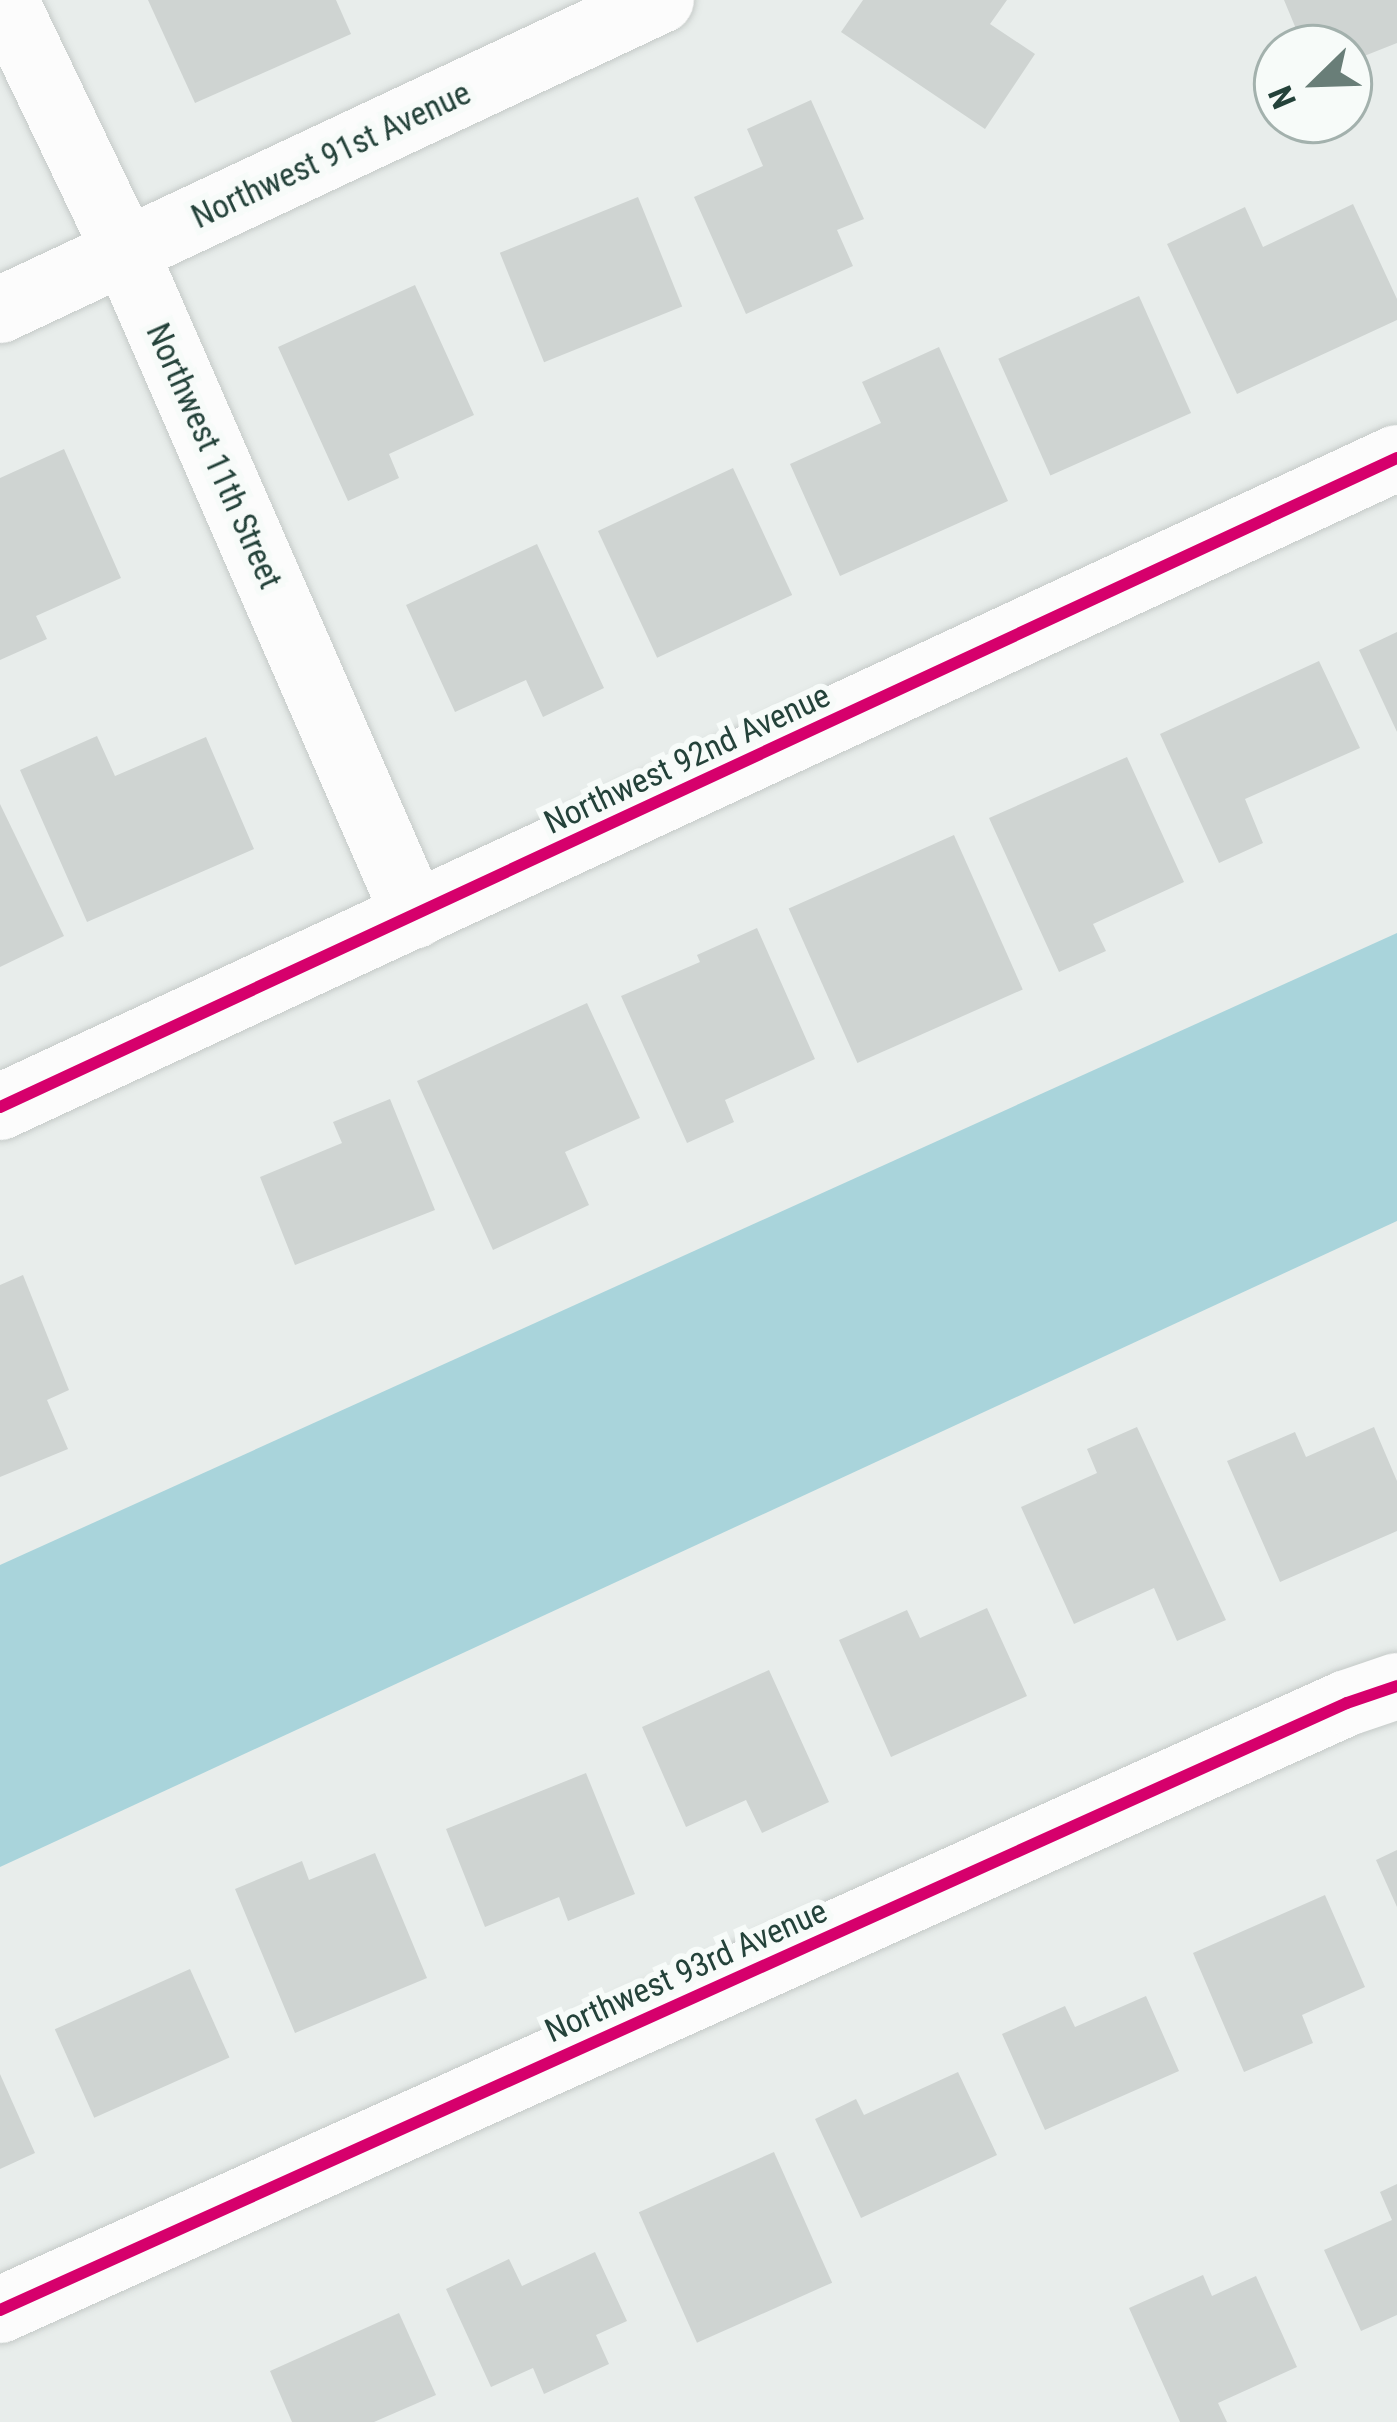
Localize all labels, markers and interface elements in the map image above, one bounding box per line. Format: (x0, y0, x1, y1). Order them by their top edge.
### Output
north arrow (1253, 24, 1373, 144)
street label: Northwest 91st Avenue (185, 73, 477, 237)
text: N (1260, 80, 1304, 114)
street label: Northwest 11th Street (138, 317, 290, 595)
street label: Northwest 92nd Avenue (538, 675, 836, 843)
street label: Northwest 93rd Avenue (539, 1891, 833, 2051)

